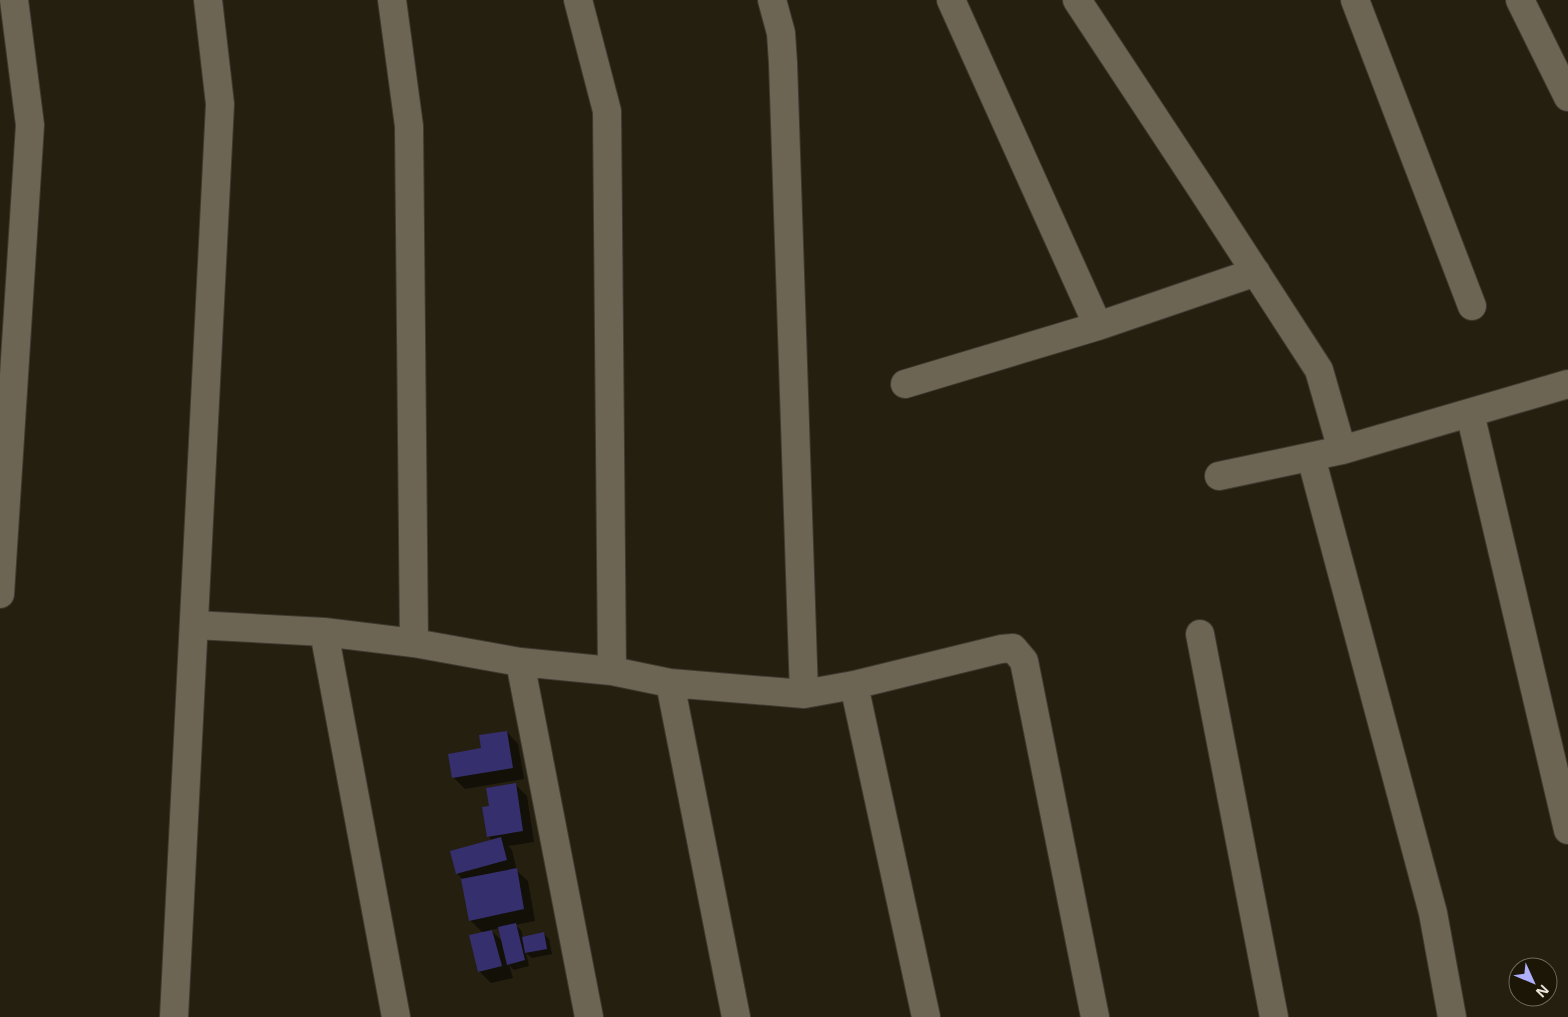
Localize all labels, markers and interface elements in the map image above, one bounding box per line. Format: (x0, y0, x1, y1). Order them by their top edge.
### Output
north arrow (1508, 957, 1558, 1007)
text: N (1532, 981, 1554, 1002)

